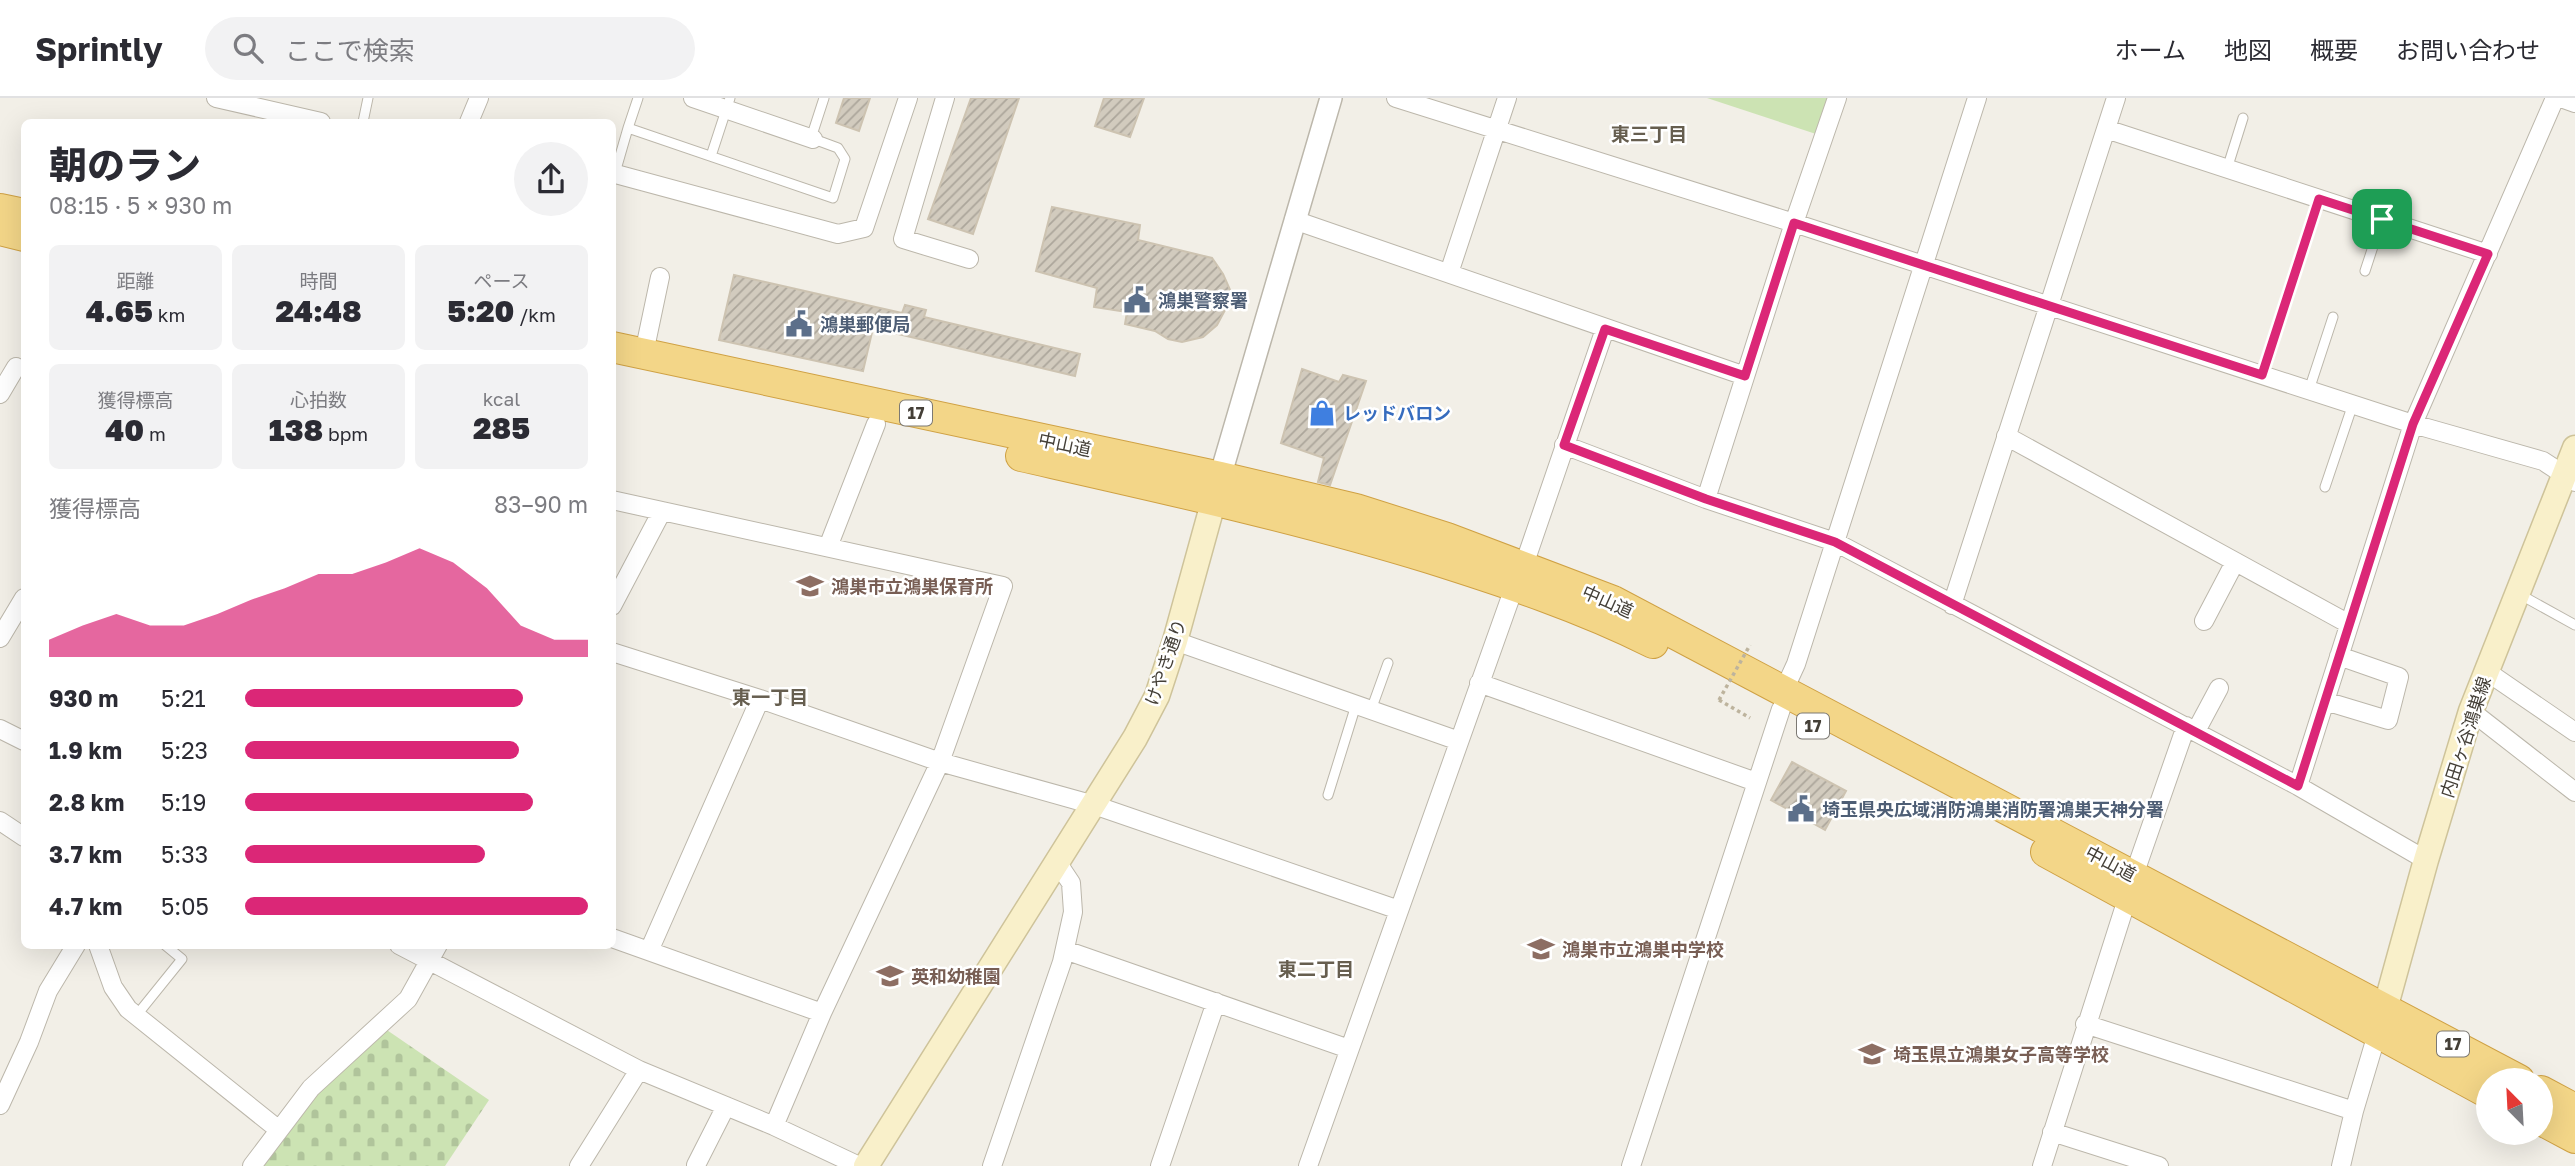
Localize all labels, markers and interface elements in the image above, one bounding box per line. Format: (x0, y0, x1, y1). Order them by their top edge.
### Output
search box (205, 17, 695, 80)
text: Sprintly (35, 29, 163, 68)
icon: search (229, 29, 267, 67)
text: ここで検索 (285, 35, 415, 66)
text: ホーム (2115, 35, 2186, 64)
text: 地図 (2224, 35, 2272, 64)
text: 概要 (2310, 35, 2358, 64)
text: お問い合わせ (2396, 35, 2540, 64)
district label: 東三丁目 (1611, 122, 1687, 145)
text: 朝のラン (49, 142, 201, 187)
button: share (514, 142, 588, 216)
pin (2352, 189, 2412, 249)
text: 08:15 · 5 × 930 m (49, 191, 232, 219)
icon: arrive (2363, 200, 2401, 238)
text: 距離 (116, 269, 155, 292)
text: 時間 (299, 269, 338, 292)
text: ペース (473, 269, 530, 292)
public building icon: 鴻巣警察署 (1122, 285, 1152, 315)
place label: 鴻巣警察署 (1158, 289, 1248, 311)
text: 4.65 (86, 293, 153, 329)
text: 24:48 (275, 293, 362, 329)
text: 5:20 (447, 293, 514, 329)
text: km (153, 303, 185, 326)
text: /km (514, 303, 556, 326)
public building icon: 鴻巣郵便局 (784, 309, 814, 339)
place label: 鴻巣郵便局 (820, 313, 910, 335)
text: kcal (483, 387, 520, 410)
text: 獲得標高 (97, 388, 174, 411)
text: 心拍数 (290, 388, 347, 411)
shop icon: レッドバロン (1307, 398, 1337, 428)
road number: 17 (900, 400, 932, 426)
place label: レッドバロン (1343, 402, 1451, 424)
text: 285 (473, 410, 530, 446)
text: 40 (105, 412, 144, 448)
text: 138 (269, 412, 323, 448)
text: m (144, 422, 166, 445)
text: bpm (323, 422, 368, 445)
street label: 中山道 (1036, 428, 1094, 460)
text: 83–90 m (494, 490, 588, 518)
text: 獲得標高 (49, 494, 141, 522)
school or university icon: 鴻巣市立鴻巣保育所 (795, 571, 825, 601)
place label: 鴻巣市立鴻巣保育所 (831, 575, 993, 597)
street label: 中山道 (1579, 580, 1637, 622)
street label: けやき通り (1140, 616, 1190, 708)
street label: 内田ヶ谷鴻巣線 (2435, 674, 2495, 800)
text: 930 m (49, 684, 118, 712)
text: 5:21 (161, 684, 206, 712)
district label: 東一丁目 (732, 685, 808, 708)
road number: 17 (1797, 713, 1829, 738)
text: 1.9 km (49, 736, 122, 764)
text: 5:23 (161, 736, 208, 764)
text: 2.8 km (49, 788, 124, 816)
text: 5:19 (161, 788, 206, 816)
public building icon: 埼玉県央広域消防鴻巣消防署鴻巣天神分署 (1786, 794, 1816, 824)
place label: 埼玉県央広域消防鴻巣消防署鴻巣天神分署 (1822, 798, 2164, 820)
text: 3.7 km (49, 840, 122, 868)
text: 5:33 (161, 840, 208, 868)
street label: 中山道 (2082, 841, 2140, 885)
text: 4.7 km (49, 892, 123, 920)
text: 5:05 (161, 892, 209, 920)
school or university icon: 鴻巣市立鴻巣中学校 (1526, 934, 1556, 964)
place label: 鴻巣市立鴻巣中学校 (1562, 938, 1724, 960)
district label: 東二丁目 (1278, 957, 1354, 980)
school or university icon: 英和幼稚園 (875, 961, 905, 991)
place label: 英和幼稚園 (911, 965, 1001, 987)
road number: 17 (2437, 1032, 2469, 1056)
school or university icon: 埼玉県立鴻巣女子高等学校 (1857, 1039, 1887, 1069)
place label: 埼玉県立鴻巣女子高等学校 (1893, 1043, 2109, 1065)
north arrow (2476, 1068, 2553, 1144)
map controls (2476, 1068, 2553, 1145)

